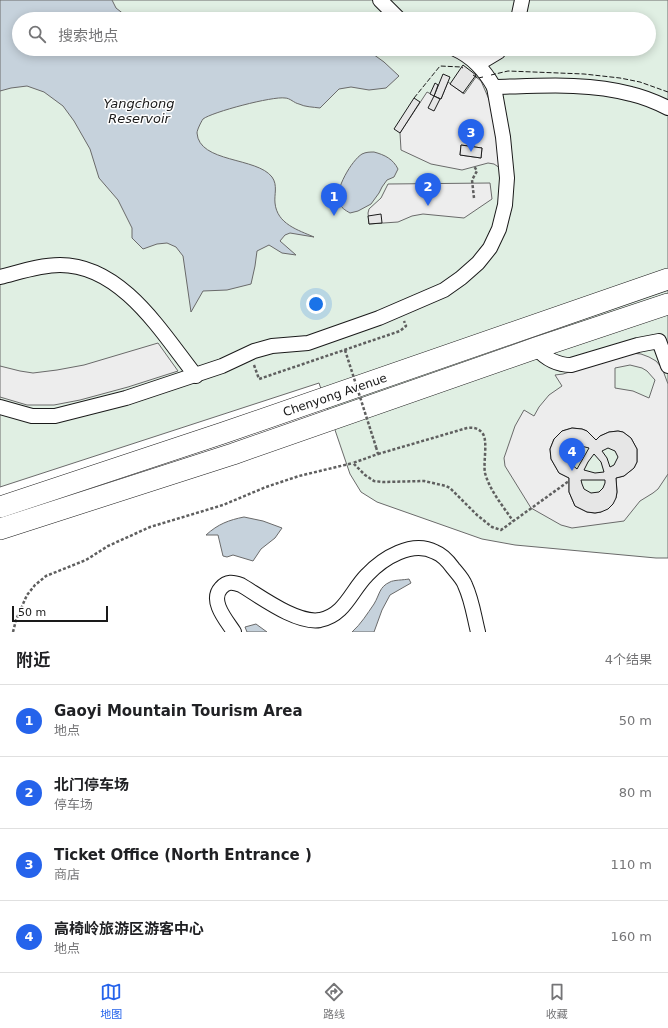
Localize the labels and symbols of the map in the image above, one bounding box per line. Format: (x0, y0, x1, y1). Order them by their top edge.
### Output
water label: Yangchong Reservoir (103, 96, 175, 126)
pin: 3 (458, 119, 484, 152)
pin: 2 (415, 173, 441, 206)
pin: 1 (321, 183, 347, 216)
your location (306, 294, 326, 314)
street label: Chenyong Avenue (281, 371, 389, 419)
pin: 4 (559, 438, 585, 471)
scale bar (12, 604, 108, 623)

